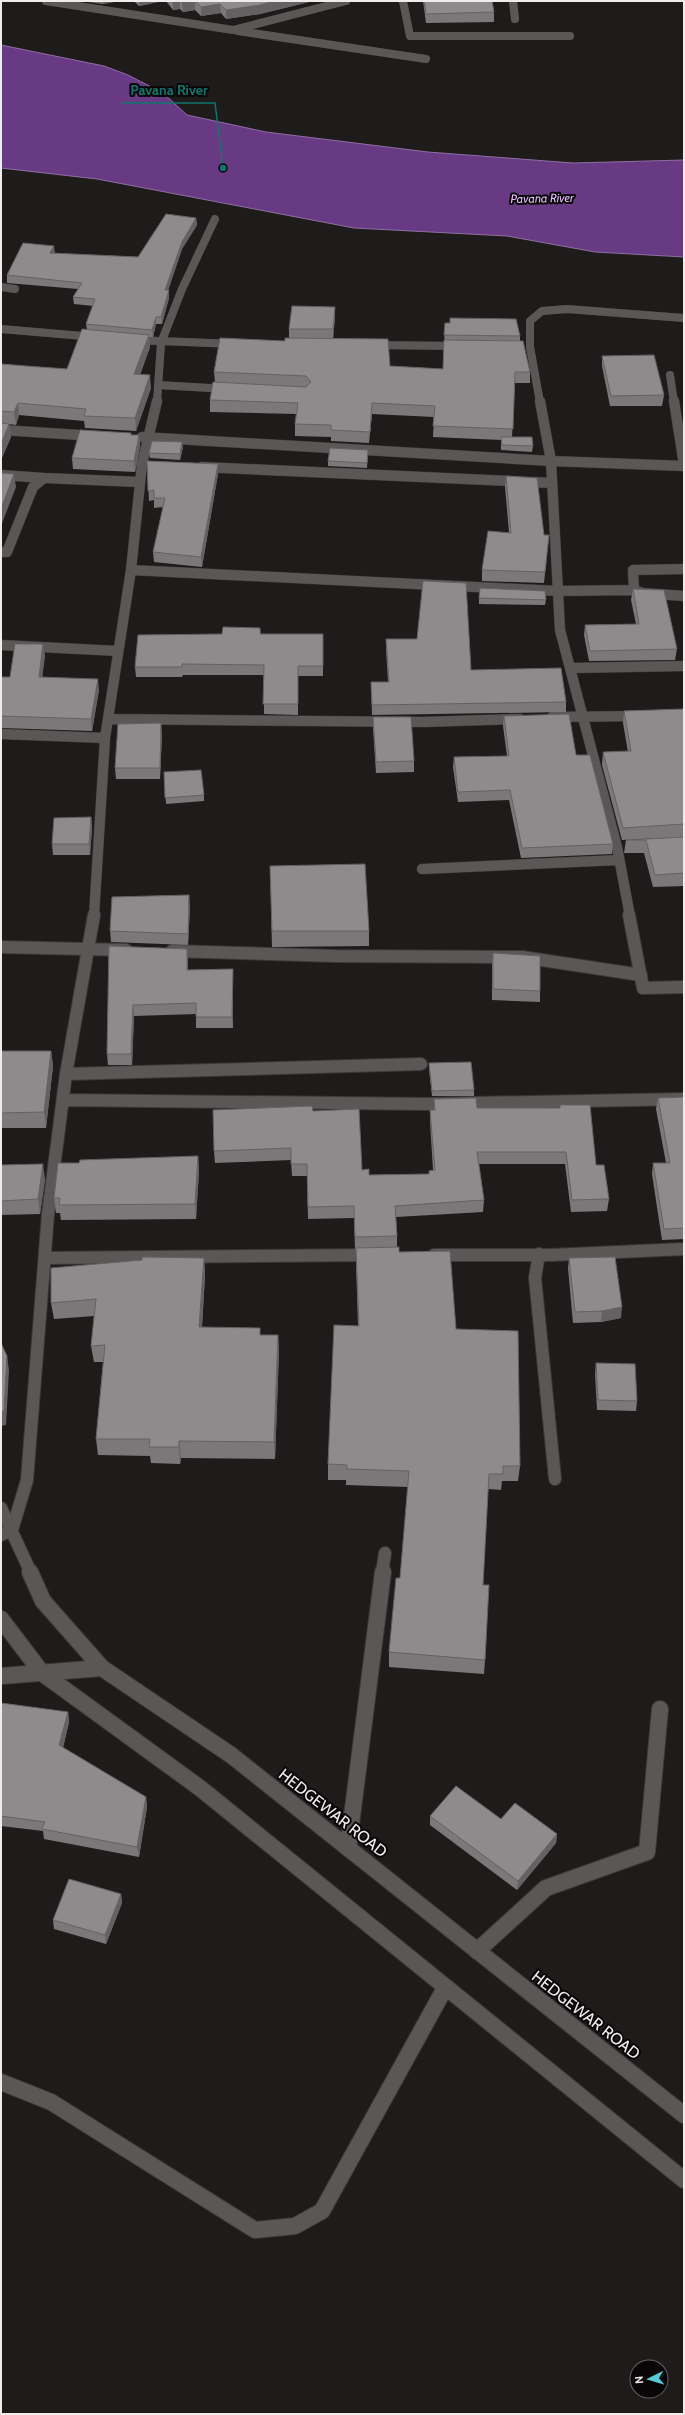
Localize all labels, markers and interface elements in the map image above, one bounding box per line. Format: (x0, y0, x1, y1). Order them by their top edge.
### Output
callout: Pavana River (122, 77, 215, 103)
text: Pavana River (130, 81, 208, 99)
water label: Pavana River (510, 190, 575, 206)
street label: HEDGEWAR ROAD (275, 1765, 391, 1861)
street label: HEDGEWAR ROAD (528, 1967, 644, 2063)
north arrow (629, 2359, 669, 2399)
text: N (632, 2375, 646, 2384)

